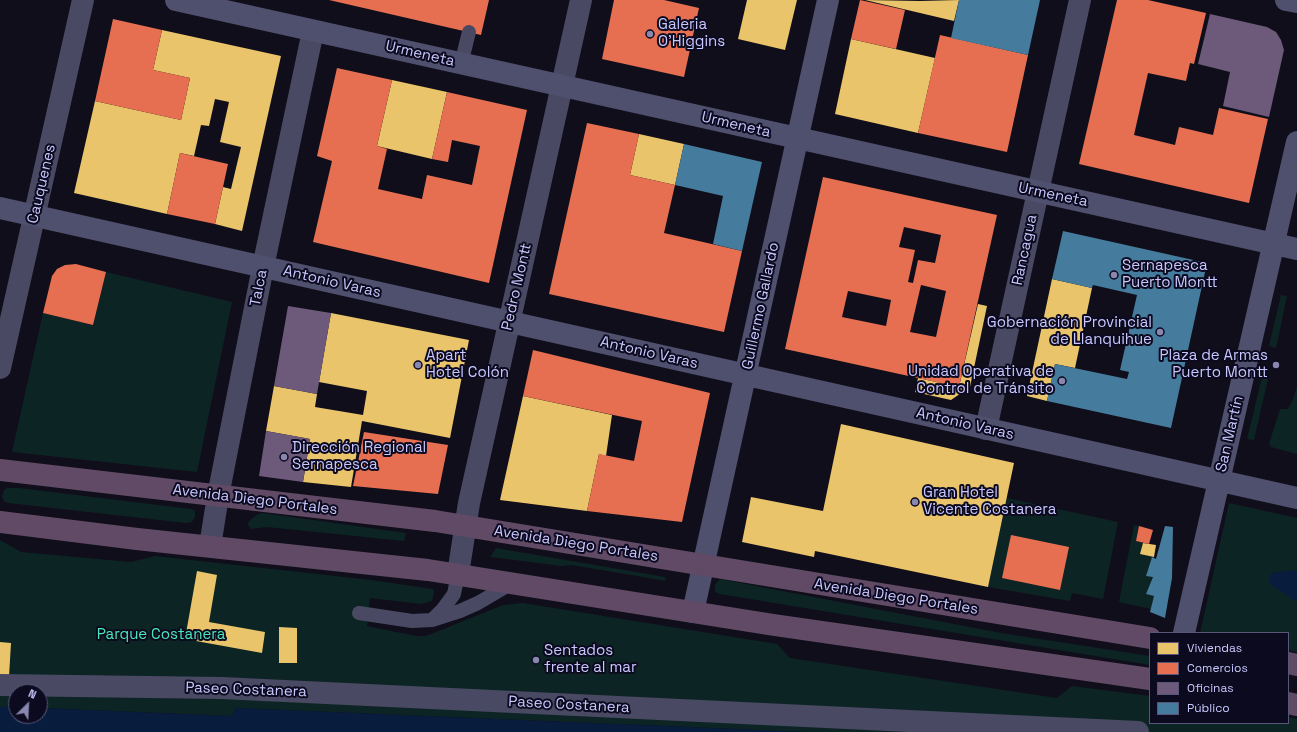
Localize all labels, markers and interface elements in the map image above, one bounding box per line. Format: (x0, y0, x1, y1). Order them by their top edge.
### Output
place label: Galeria O'Higgins (658, 16, 725, 51)
marker: Galeria O'Higgins (645, 29, 655, 39)
street label: Urmeneta (384, 37, 456, 71)
street label: Urmeneta (700, 108, 772, 142)
street label: Cauquenes (24, 143, 60, 225)
street label: Urmeneta (1017, 179, 1089, 211)
street label: Rancagua (1009, 213, 1041, 287)
street label: Guillermo Gallardo (739, 241, 783, 371)
street label: Pedro Montt (498, 242, 536, 332)
place label: Sernapesca Puerto Montt (1122, 257, 1218, 292)
street label: Antonio Varas (281, 262, 383, 302)
street label: Talca (247, 268, 271, 308)
marker: Sernapesca Puerto Montt (1109, 270, 1119, 280)
place label: Gobernación Provincial de Llanquihue (987, 314, 1152, 349)
marker: Gobernación Provincial de Llanquihue (1155, 327, 1165, 337)
street label: Antonio Varas (598, 333, 700, 373)
place label: Apart Hotel Colón (426, 347, 509, 382)
place label: Plaza de Armas Puerto Montt (1160, 347, 1268, 382)
marker: Apart Hotel Colón (413, 360, 423, 370)
marker: Plaza de Armas Puerto Montt (1271, 360, 1281, 370)
place label: Unidad Operativa de Control de Tránsito (908, 363, 1054, 398)
marker: Unidad Operativa de Control de Tránsito (1057, 376, 1067, 386)
street label: San Martín (1212, 394, 1248, 474)
street label: Antonio Varas (914, 404, 1016, 444)
place label: Dirección Regional Sernapesca (292, 439, 426, 474)
marker: Dirección Regional Sernapesca (279, 452, 289, 462)
street label: Avenida Diego Portales (172, 481, 338, 519)
place label: Gran Hotel Vicente Costanera (923, 484, 1056, 519)
marker: Gran Hotel Vicente Costanera (910, 497, 920, 507)
street label: Avenida Diego Portales (493, 522, 659, 566)
street label: Avenida Diego Portales (813, 575, 979, 619)
park label: Parque Costanera (97, 626, 225, 644)
legend (1149, 632, 1289, 724)
text: Viviendas (1187, 640, 1242, 656)
place label: Sentados frente al mar (544, 642, 637, 677)
marker: Sentados frente al mar (531, 655, 541, 665)
text: Comercios (1187, 660, 1248, 676)
street label: Paseo Costanera (185, 679, 307, 701)
text: Oficinas (1187, 680, 1234, 696)
north arrow (8, 684, 48, 724)
text: N (26, 686, 39, 702)
street label: Paseo Costanera (508, 693, 630, 717)
text: Público (1187, 700, 1230, 716)

